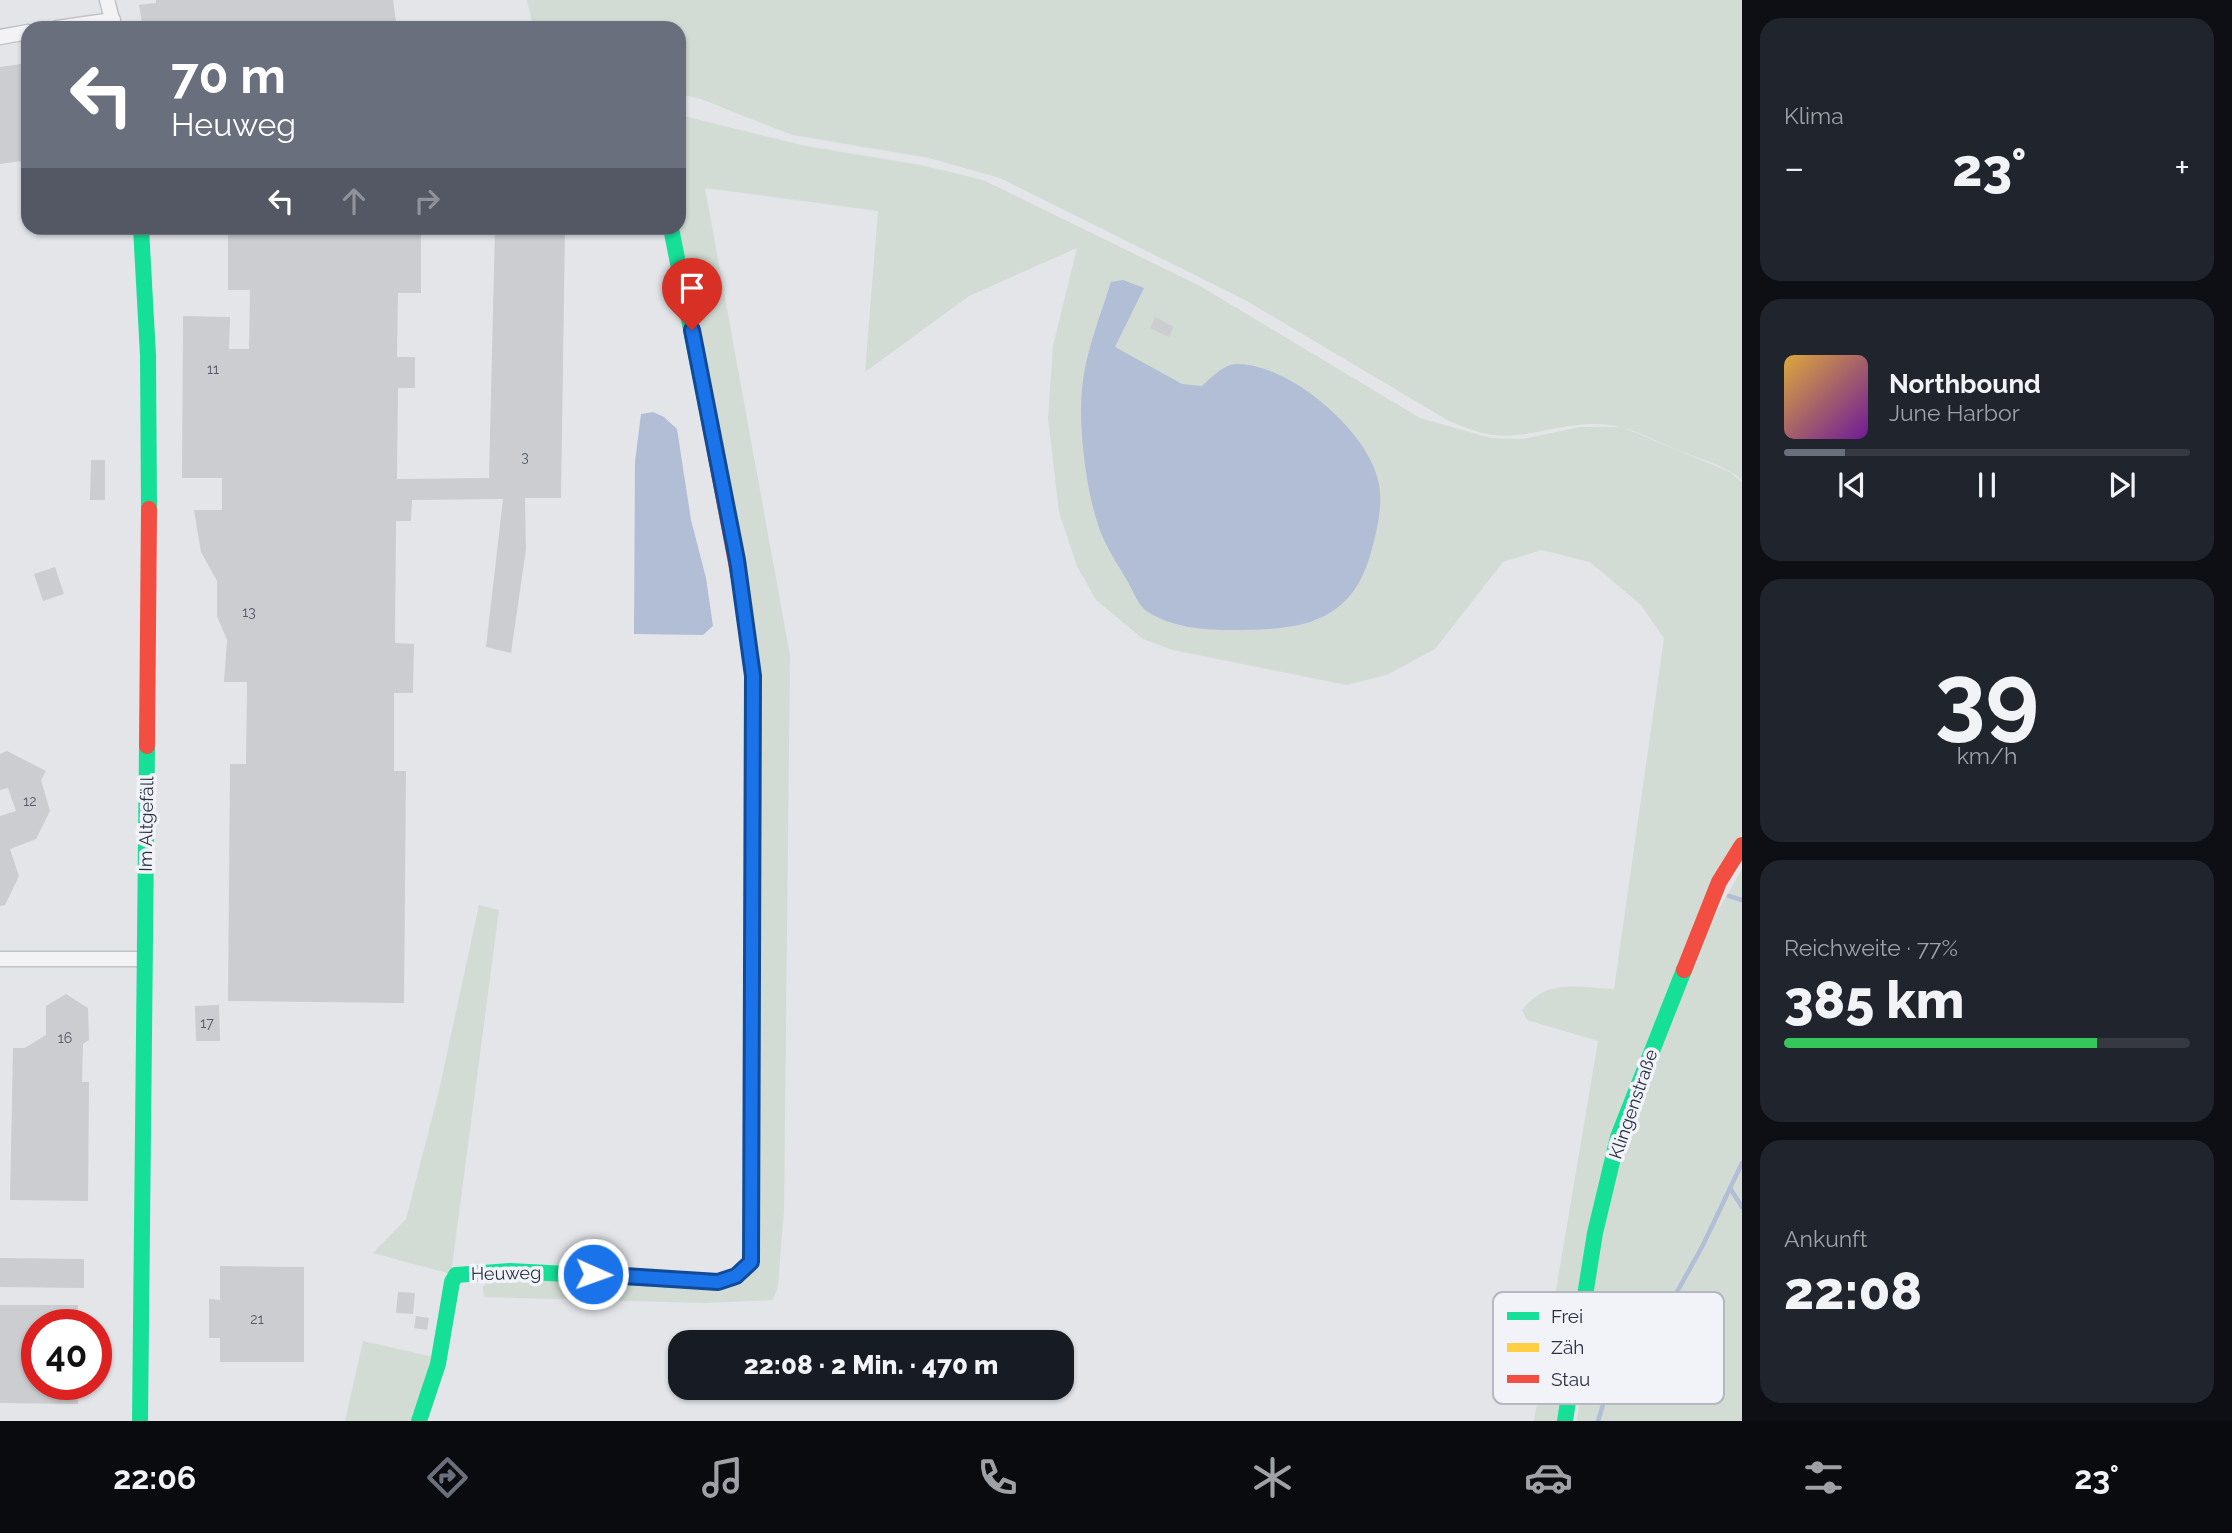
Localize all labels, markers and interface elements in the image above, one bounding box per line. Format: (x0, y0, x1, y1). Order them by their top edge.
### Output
text: 70 m (171, 47, 286, 104)
icon: left (56, 49, 147, 140)
text: Klima (1784, 102, 1844, 129)
text: Heuweg (171, 106, 296, 143)
text: 23° (1952, 137, 2026, 198)
text: − (1784, 145, 1804, 190)
text: + (2174, 145, 2190, 190)
icon: left (262, 182, 300, 220)
icon: ahead (335, 182, 373, 220)
icon: right (408, 182, 446, 220)
pin (662, 258, 722, 330)
icon: arrive (673, 269, 711, 307)
house number: 11 (207, 361, 219, 377)
text: Northbound (1889, 369, 2041, 399)
text: June Harbor (1889, 399, 2020, 426)
house number: 3 (521, 449, 529, 465)
icon: previous (1833, 466, 1871, 504)
icon: pause (1968, 466, 2006, 504)
icon: next (2103, 466, 2141, 504)
house number: 13 (242, 604, 256, 620)
text: 39 (1935, 643, 2039, 750)
text: km/h (1957, 742, 2017, 769)
street label: Im Altgefäll (135, 776, 157, 872)
house number: 12 (23, 793, 37, 809)
text: Reichweite · 77% (1784, 934, 1958, 961)
text: 385 km (1784, 969, 1965, 1030)
house number: 17 (200, 1015, 214, 1031)
house number: 16 (58, 1030, 72, 1046)
street label: Klingenstraße (1604, 1046, 1662, 1161)
text: Ankunft (1784, 1225, 1867, 1252)
position arrow (556, 1237, 630, 1311)
text: 22:08 (1784, 1260, 1922, 1321)
street label: Heuweg (471, 1262, 541, 1284)
legend (1493, 1292, 1724, 1404)
text: Frei (1551, 1305, 1583, 1327)
speed limit sign: 40 (21, 1309, 112, 1400)
house number: 21 (250, 1311, 264, 1327)
text: Zäh (1551, 1336, 1584, 1358)
text: 22:08 · 2 Min. · 470 m (744, 1350, 998, 1380)
text: Stau (1551, 1368, 1590, 1390)
icon: directions (423, 1453, 472, 1502)
icon: music (698, 1453, 747, 1502)
icon: phone (973, 1453, 1022, 1502)
icon: climate (1248, 1453, 1297, 1502)
icon: car (1524, 1453, 1573, 1502)
icon: filters (1799, 1453, 1848, 1502)
text: 22:06 (113, 1459, 196, 1496)
text: 23° (2074, 1459, 2119, 1496)

